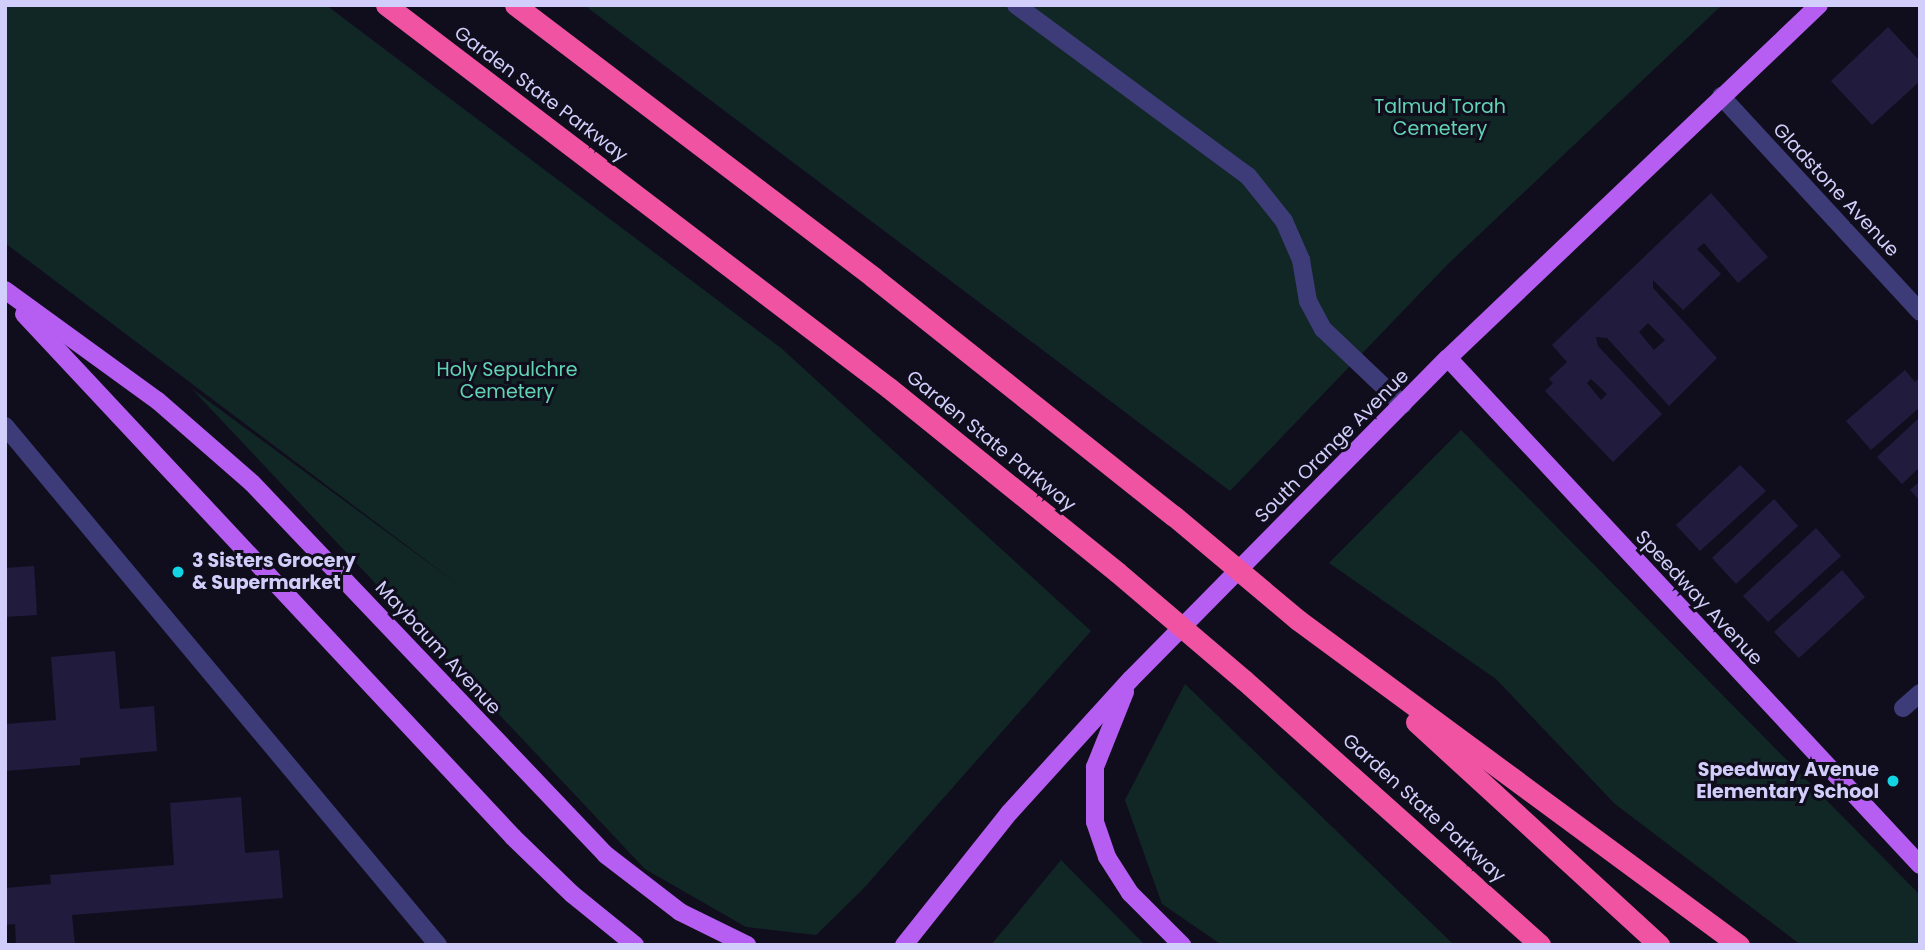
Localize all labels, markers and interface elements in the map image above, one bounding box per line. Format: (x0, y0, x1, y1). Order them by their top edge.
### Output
street label: Garden State Parkway (450, 21, 632, 167)
park label: Talmud Torah Cemetery (1374, 96, 1506, 140)
street label: Gladstone Avenue (1768, 118, 1904, 262)
park label: Holy Sepulchre Cemetery (437, 359, 577, 403)
street label: South Orange Avenue (1251, 365, 1413, 527)
street label: Garden State Parkway (902, 366, 1080, 516)
street label: Speedway Avenue (1631, 526, 1767, 670)
place label: 3 Sisters Grocery & Supermarket (192, 550, 356, 594)
marker: 3 Sisters Grocery & Supermarket (170, 564, 186, 580)
street label: Maybaum Avenue (370, 577, 506, 719)
street label: Garden State Parkway (1338, 729, 1510, 887)
place label: Speedway Avenue Elementary School (1696, 759, 1879, 803)
marker: Speedway Avenue Elementary School (1885, 773, 1901, 789)

